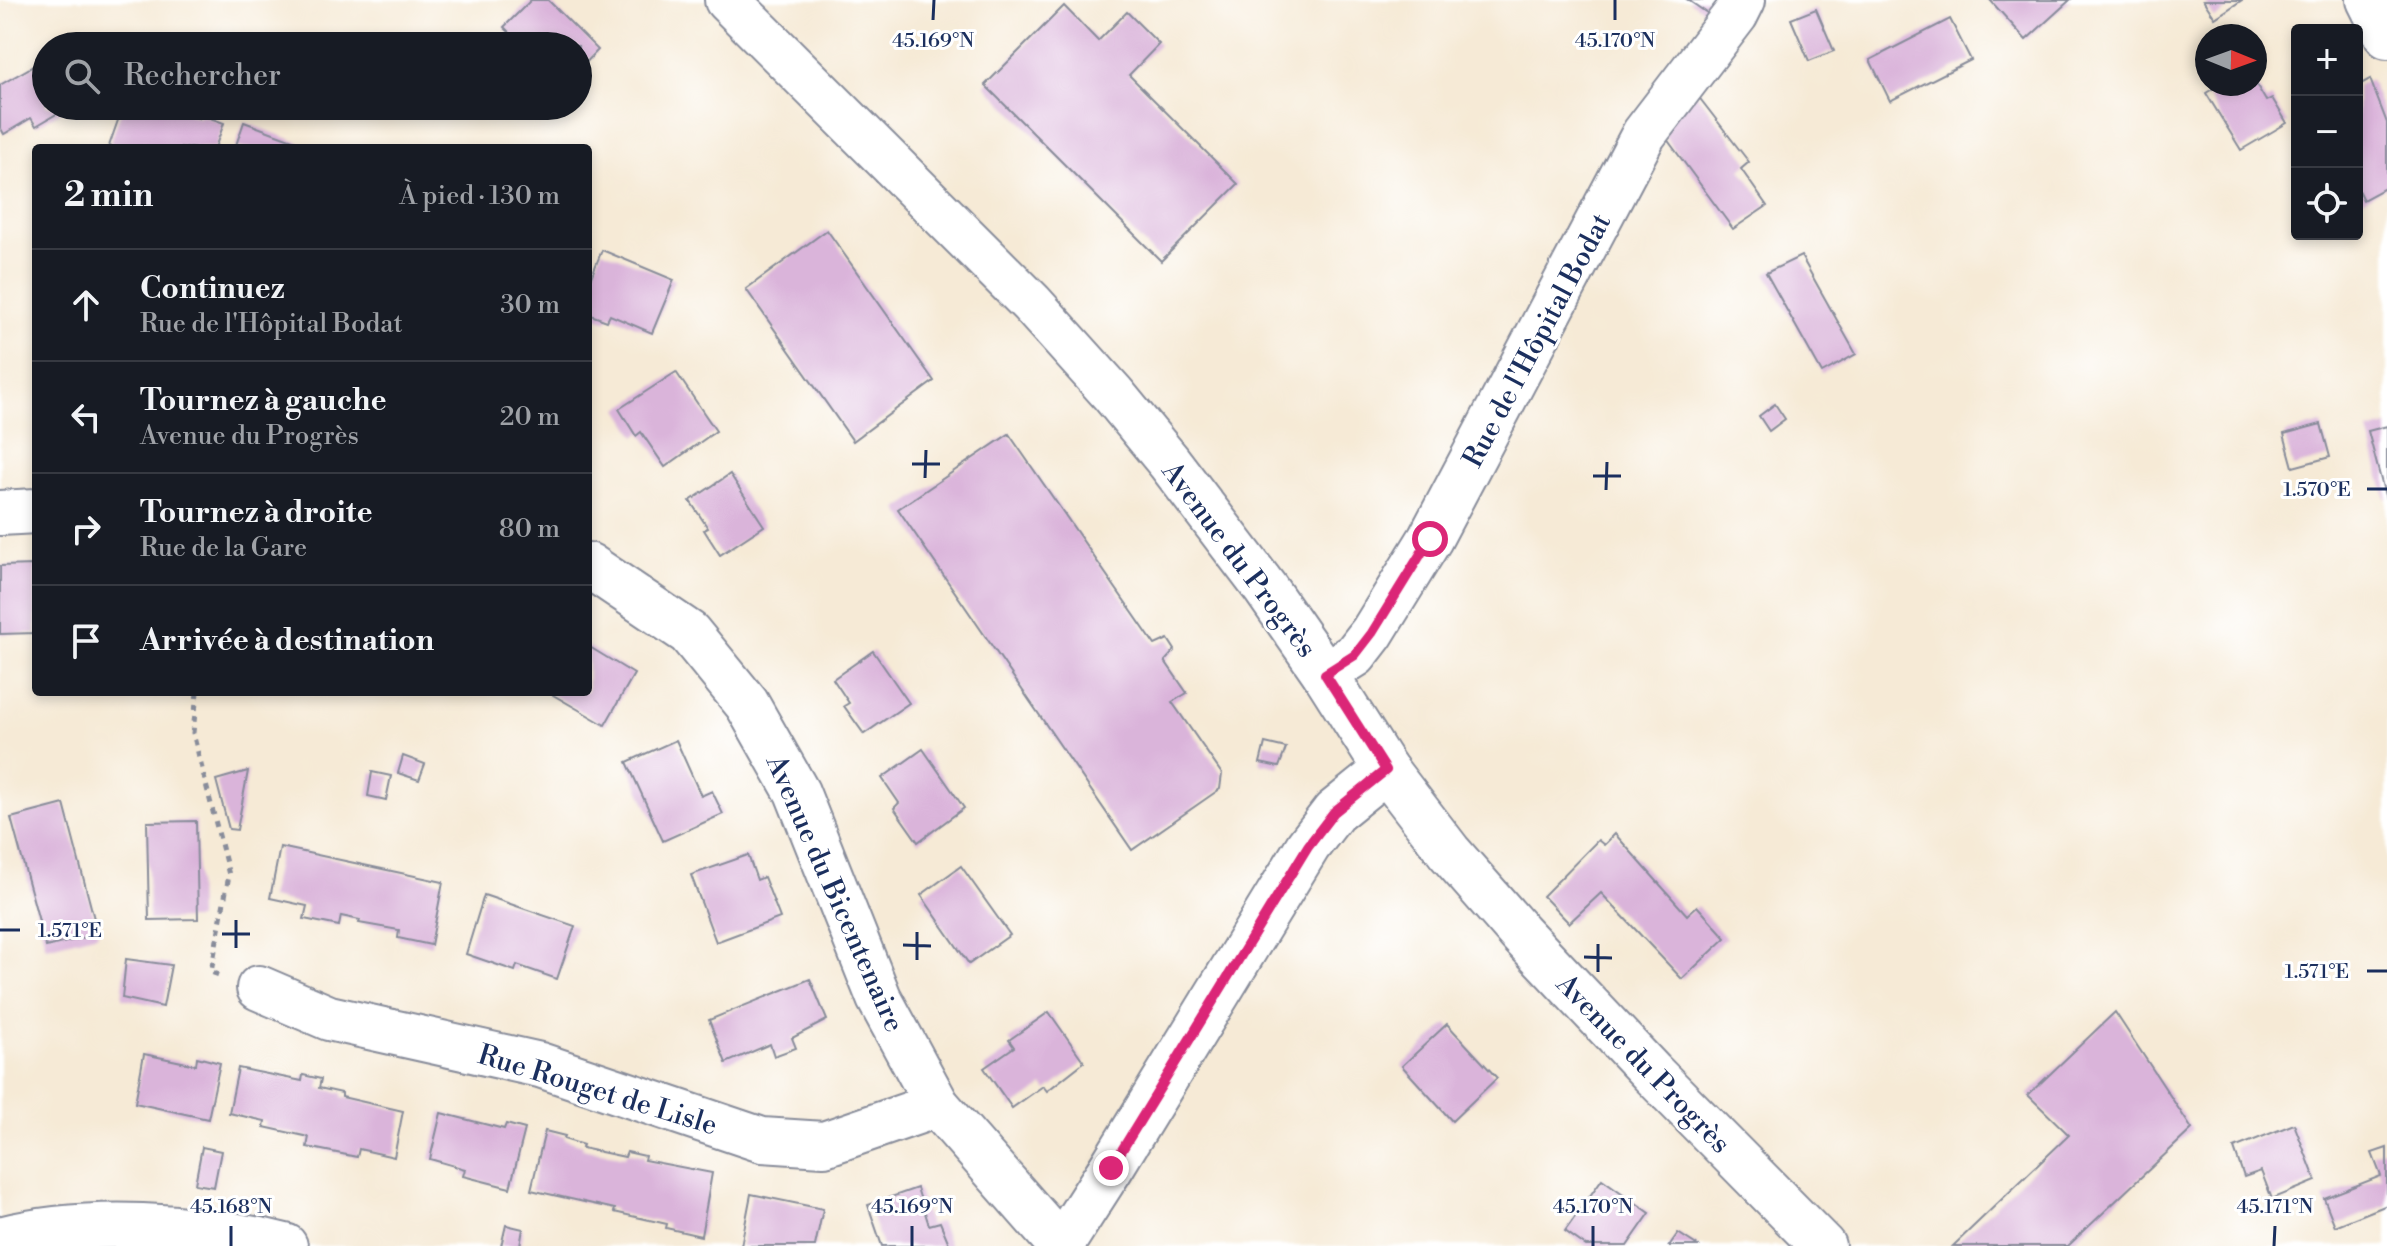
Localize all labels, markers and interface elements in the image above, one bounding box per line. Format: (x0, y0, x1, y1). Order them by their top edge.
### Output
north arrow (2195, 24, 2267, 96)
map controls (2291, 24, 2363, 240)
button: + (2291, 24, 2363, 96)
text: 45.169°N (892, 29, 974, 54)
text: 45.170°N (1575, 29, 1655, 54)
search box (32, 32, 592, 120)
icon: search (60, 54, 104, 98)
text: Rechercher (124, 57, 281, 95)
button: − (2291, 96, 2363, 168)
button: locate (2291, 168, 2363, 240)
text: 2 min (64, 175, 153, 217)
text: À pied · 130 m (399, 180, 560, 212)
street label: Rue de l'Hôpital Bodat (1455, 208, 1619, 474)
text: Continuez (140, 270, 285, 308)
icon: ahead (64, 283, 108, 327)
text: 30 m (500, 289, 560, 321)
text: Rue de l'Hôpital Bodat (140, 308, 403, 340)
text: Tournez à gauche (140, 382, 387, 420)
icon: left (64, 395, 108, 439)
text: 20 m (500, 401, 560, 433)
text: Avenue du Progrès (140, 420, 359, 452)
street label: Avenue du Progrès (1153, 454, 1324, 665)
text: 1.570°E (2283, 478, 2351, 503)
text: Tournez à droite (140, 494, 373, 532)
icon: right (64, 507, 108, 551)
text: 80 m (499, 513, 560, 545)
route start (1412, 521, 1448, 557)
text: Rue de la Gare (140, 532, 307, 564)
icon: arrive (64, 619, 108, 663)
text: Arrivée à destination (140, 622, 434, 660)
street label: Avenue du Bicentenaire (757, 749, 912, 1038)
text: 1.571°E (38, 919, 102, 944)
text: 1.571°E (2285, 960, 2349, 985)
street label: Avenue du Progrès (1548, 966, 1737, 1161)
street label: Rue Rouget de Lisle (474, 1037, 721, 1143)
route end (1093, 1150, 1129, 1186)
text: 45.168°N (190, 1195, 272, 1220)
text: 45.169°N (871, 1195, 953, 1220)
text: 45.170°N (1553, 1195, 1633, 1220)
text: 45.171°N (2237, 1195, 2314, 1220)

